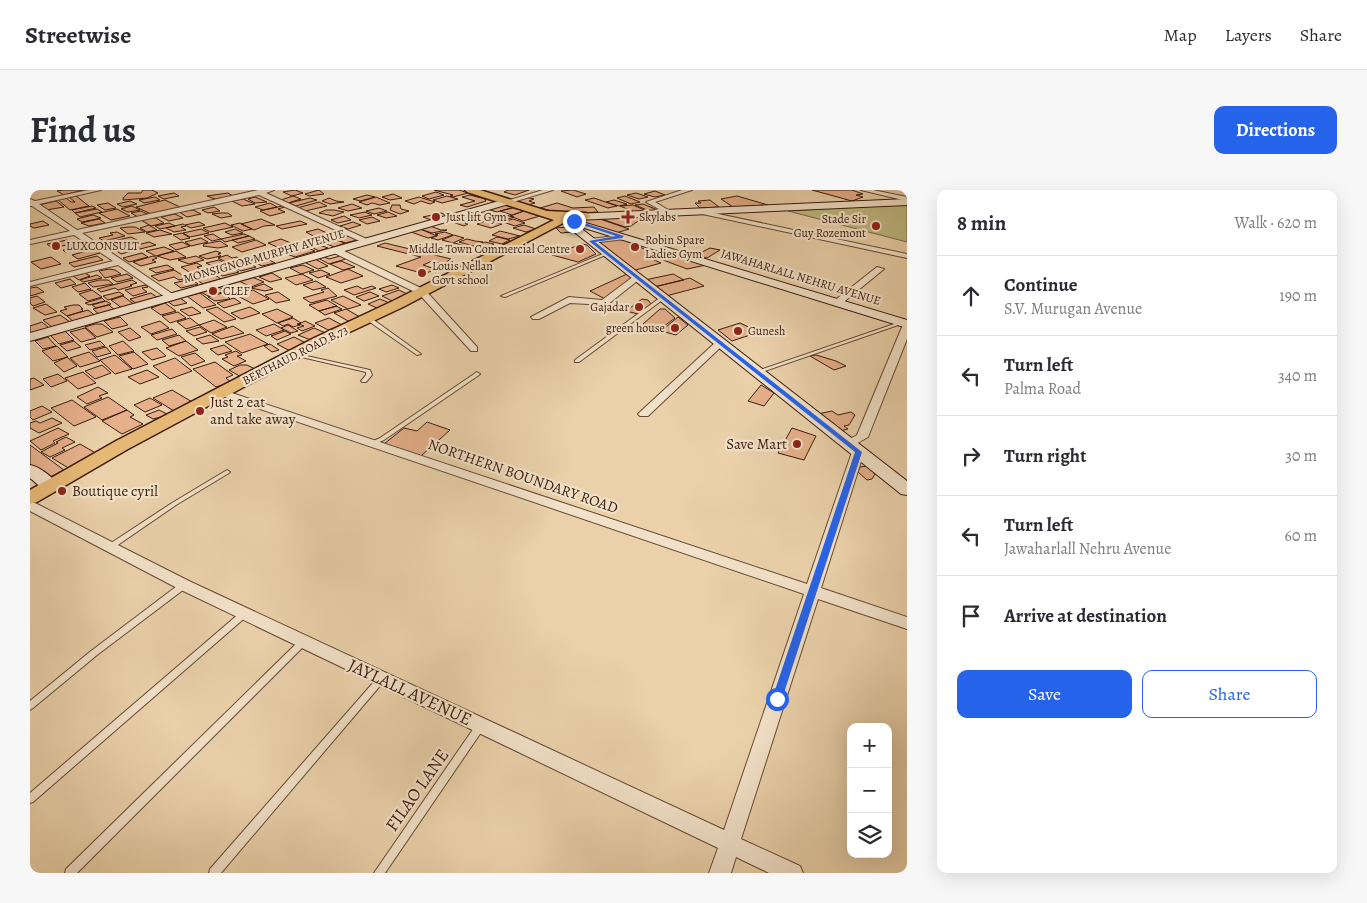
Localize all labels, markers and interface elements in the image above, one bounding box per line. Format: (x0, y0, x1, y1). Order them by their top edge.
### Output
text: Streetwise (25, 19, 131, 51)
text: Map (1164, 23, 1197, 47)
text: Layers (1225, 23, 1272, 47)
text: Share (1300, 23, 1342, 47)
text: Find us (30, 106, 136, 154)
button: Directions (1214, 106, 1337, 154)
place label: Just lift Gym (446, 209, 507, 225)
place label: Skylabs (639, 209, 676, 225)
text: 8 min (957, 209, 1006, 237)
route end (563, 210, 586, 233)
marker: Skylabs (621, 210, 635, 224)
marker: Just lift Gym (430, 211, 442, 223)
place label: Stade Sir Guy Rozemont (794, 211, 866, 241)
text: Walk · 620 m (1235, 212, 1317, 234)
marker: Stade Sir Guy Rozemont (870, 220, 882, 232)
street label: MONSIGNOR MURPHY AVENUE (181, 225, 347, 287)
place label: Robin Spare Ladies Gym (645, 232, 705, 262)
place label: LUXCONSULT (66, 238, 139, 254)
marker: LUXCONSULT (50, 240, 62, 252)
place label: Middle Town Commercial Centre (409, 241, 570, 257)
marker: Robin Spare Ladies Gym (629, 241, 641, 253)
marker: Middle Town Commercial Centre (574, 243, 586, 255)
street label: JAWAHARLALL NEHRU AVENUE (719, 245, 883, 309)
place label: Louis Nellan Govt school (432, 258, 493, 288)
marker: Louis Nellan Govt school (416, 267, 428, 279)
text: Continue (1004, 272, 1078, 298)
icon: ahead (957, 282, 985, 310)
place label: CLEF (223, 283, 250, 299)
marker: CLEF (207, 285, 219, 297)
text: 190 m (1279, 285, 1317, 307)
text: S.V. Murugan Avenue (1004, 298, 1142, 320)
place label: Gajadar (590, 299, 629, 315)
marker: Gajadar (633, 301, 645, 313)
place label: green house (606, 320, 665, 336)
street label: BERTHAUD ROAD B.73 (239, 321, 351, 389)
marker: green house (669, 322, 681, 334)
place label: Gunesh (748, 323, 786, 339)
marker: Gunesh (732, 325, 744, 337)
text: Turn left (1004, 352, 1073, 378)
icon: left (957, 362, 985, 390)
text: 340 m (1278, 365, 1317, 387)
text: Palma Road (1004, 378, 1081, 400)
place label: Just 2 eat and take away (210, 392, 296, 429)
marker: Just 2 eat and take away (194, 405, 206, 417)
street label: NORTHERN BOUNDARY ROAD (425, 434, 621, 518)
place label: Save Mart (726, 434, 787, 454)
marker: Save Mart (791, 438, 803, 450)
icon: right (957, 442, 985, 470)
text: Turn right (1004, 443, 1086, 469)
text: 30 m (1285, 445, 1317, 467)
place label: Boutique cyril (72, 481, 158, 501)
marker: Boutique cyril (56, 485, 68, 497)
text: Turn left (1004, 512, 1073, 538)
icon: left (957, 522, 985, 550)
text: 60 m (1285, 525, 1317, 547)
text: Jawaharlall Nehru Avenue (1004, 538, 1171, 560)
icon: arrive (957, 602, 985, 630)
text: Arrive at destination (1004, 603, 1167, 629)
street label: JAYLALL AVENUE (344, 653, 476, 731)
button: Save (957, 670, 1132, 718)
button: Share (1142, 670, 1317, 718)
route start (766, 688, 789, 711)
map controls (847, 723, 892, 858)
button: + (847, 723, 892, 768)
street label: FILAO LANE (380, 744, 454, 836)
button: − (847, 768, 892, 813)
button: layers (847, 813, 892, 858)

